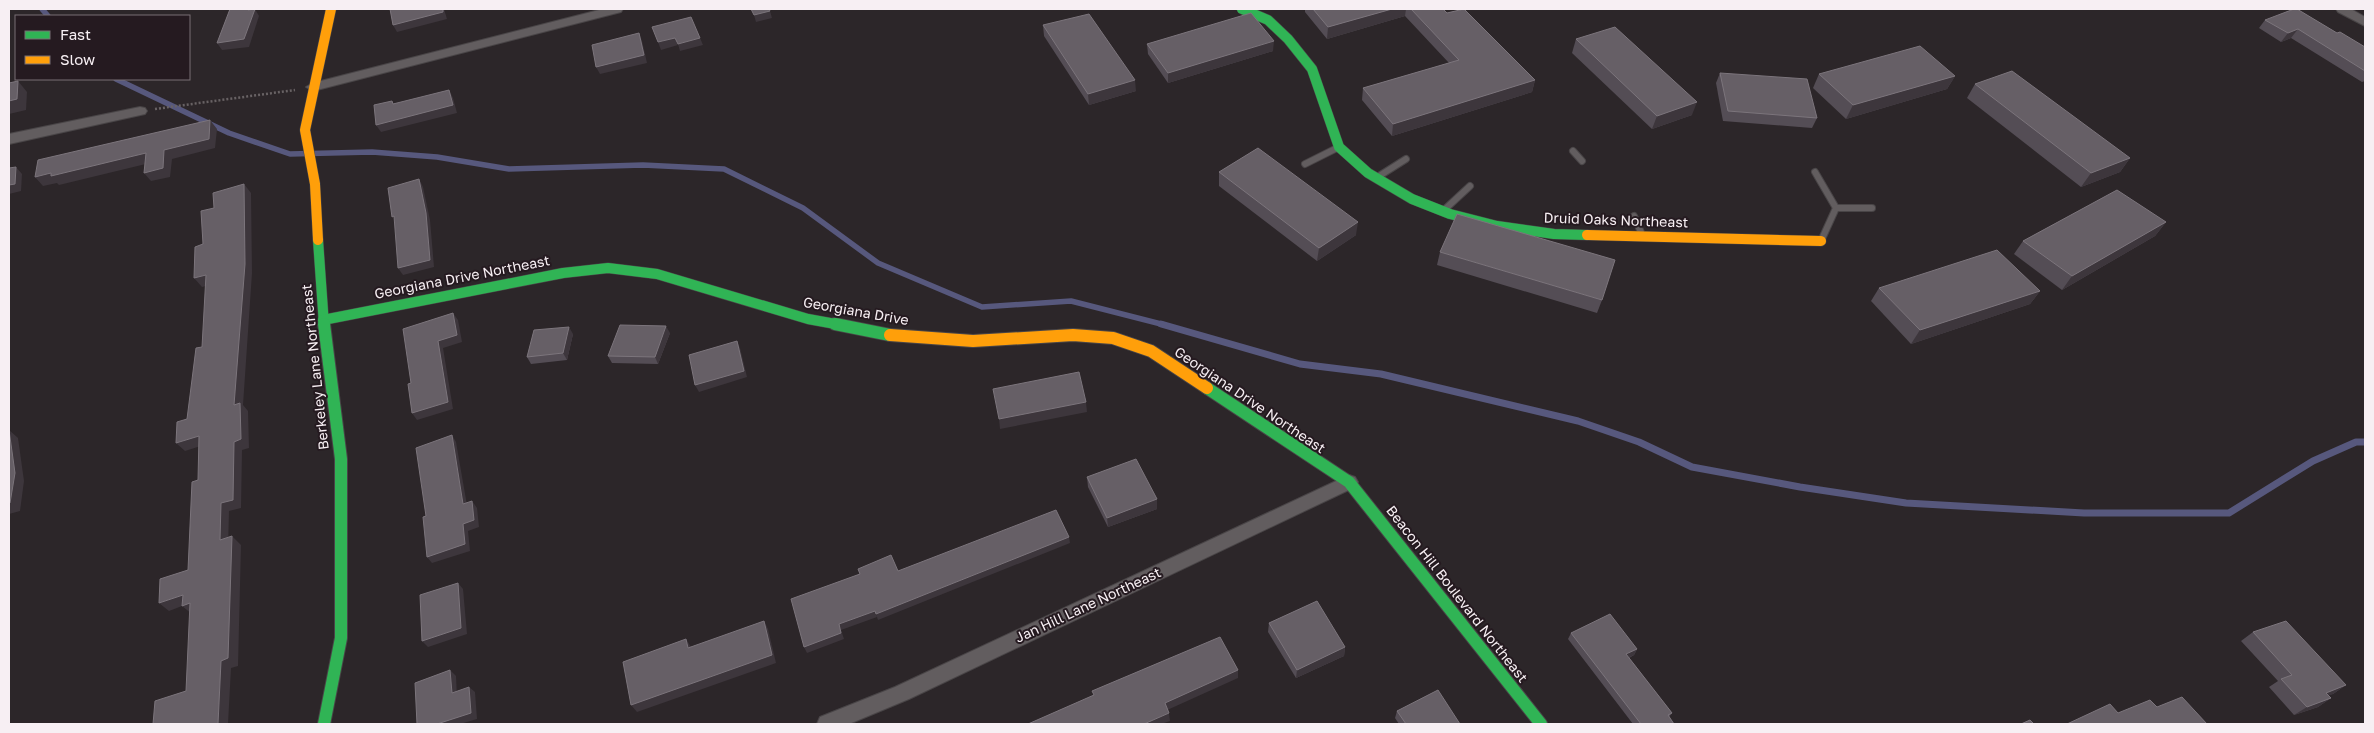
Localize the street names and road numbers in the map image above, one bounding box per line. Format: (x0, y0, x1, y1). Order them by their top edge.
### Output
street label: Druid Oaks Northeast (1543, 208, 1689, 231)
street label: Georgiana Drive Northeast (373, 251, 551, 302)
street label: Berkeley Lane Northeast (297, 283, 332, 451)
street label: Georgiana Drive (802, 293, 910, 328)
street label: Georgiana Drive Northeast (1172, 343, 1329, 456)
street label: Beacon Hill Boulevard Northeast (1383, 502, 1532, 685)
street label: Jan Hill Lane Northeast (1012, 563, 1163, 646)

